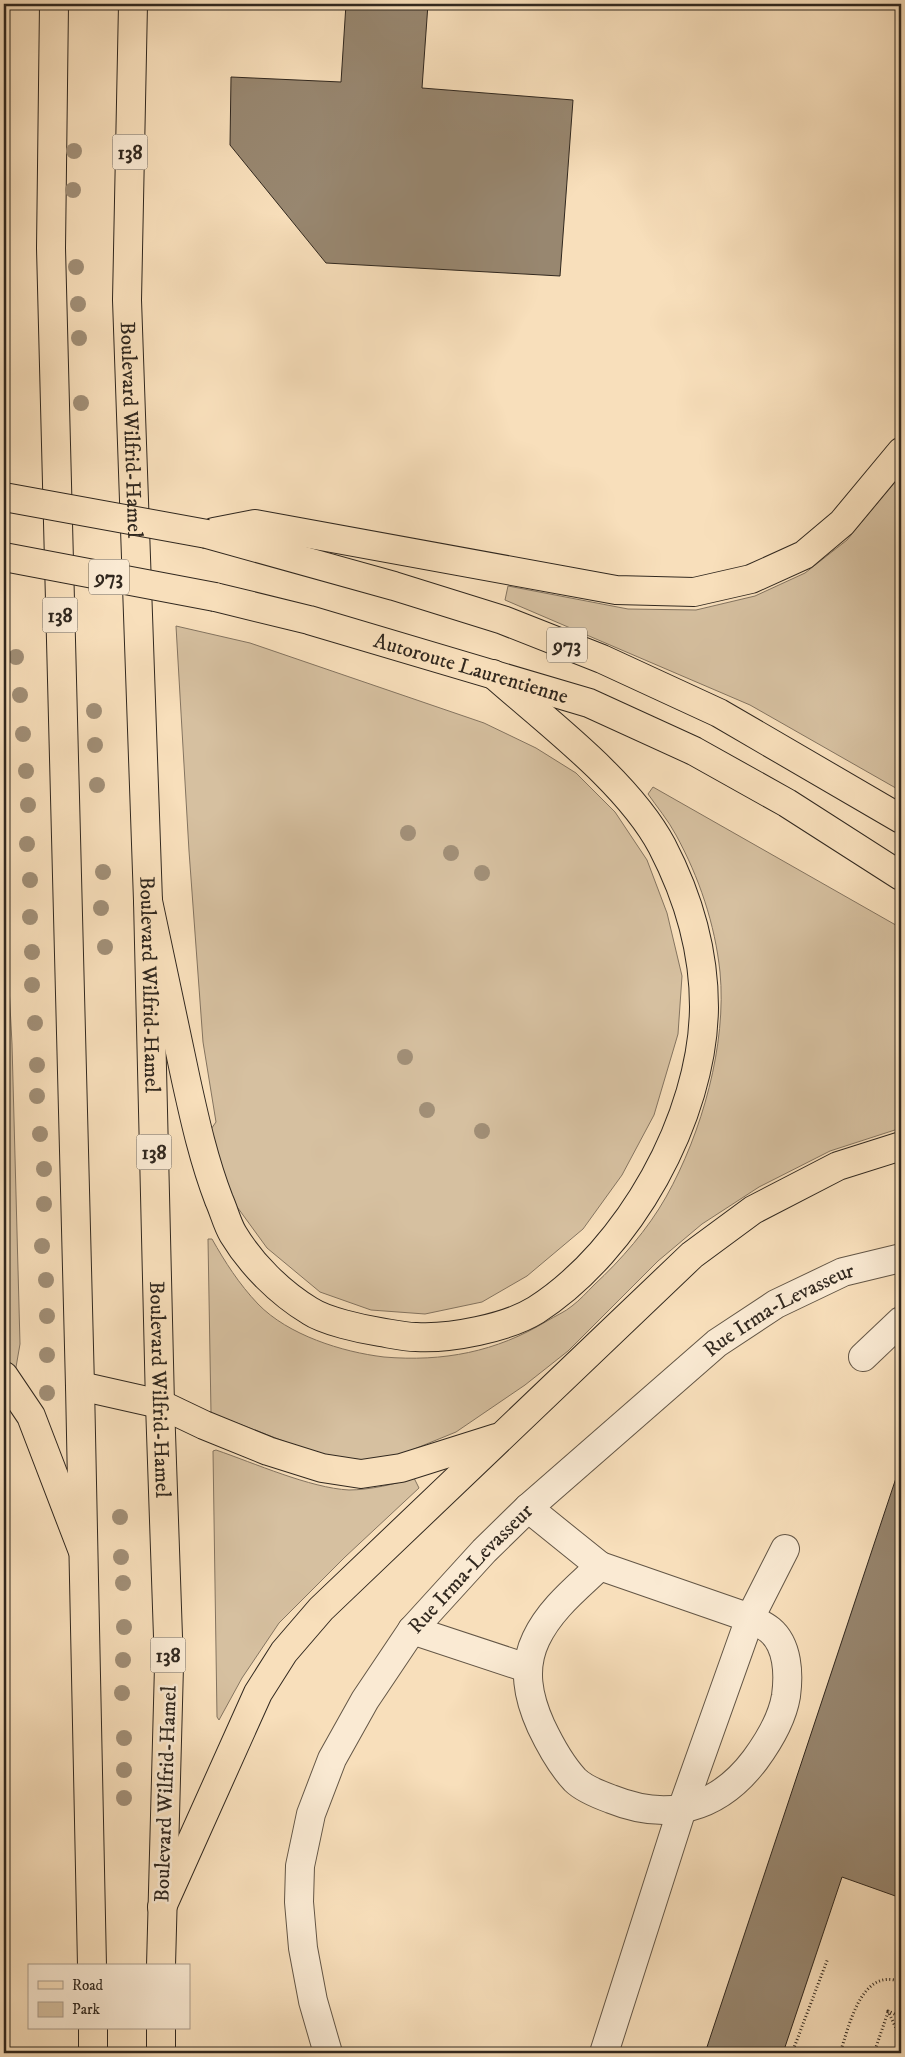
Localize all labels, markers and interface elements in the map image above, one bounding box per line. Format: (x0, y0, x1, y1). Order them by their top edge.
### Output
road number: 138 (112, 134, 148, 170)
street label: Boulevard Wilfrid-Hamel (114, 321, 147, 539)
road number: 973 (89, 560, 129, 594)
road number: 138 (42, 598, 78, 632)
street label: Autoroute Laurentienne (371, 628, 572, 710)
road number: 973 (547, 628, 587, 662)
street label: Boulevard Wilfrid-Hamel (133, 876, 165, 1094)
road number: 138 (136, 1134, 172, 1170)
street label: Rue Irma-Levasseur (698, 1258, 857, 1363)
street label: Boulevard Wilfrid-Hamel (143, 1281, 175, 1499)
street label: Rue Irma-Levasseur (403, 1498, 539, 1639)
road number: 138 (150, 1638, 186, 1672)
street label: Boulevard Wilfrid-Hamel (149, 1685, 183, 1903)
legend (28, 1964, 190, 2030)
text: Road (72, 1976, 104, 1995)
text: Park (72, 2000, 101, 2019)

